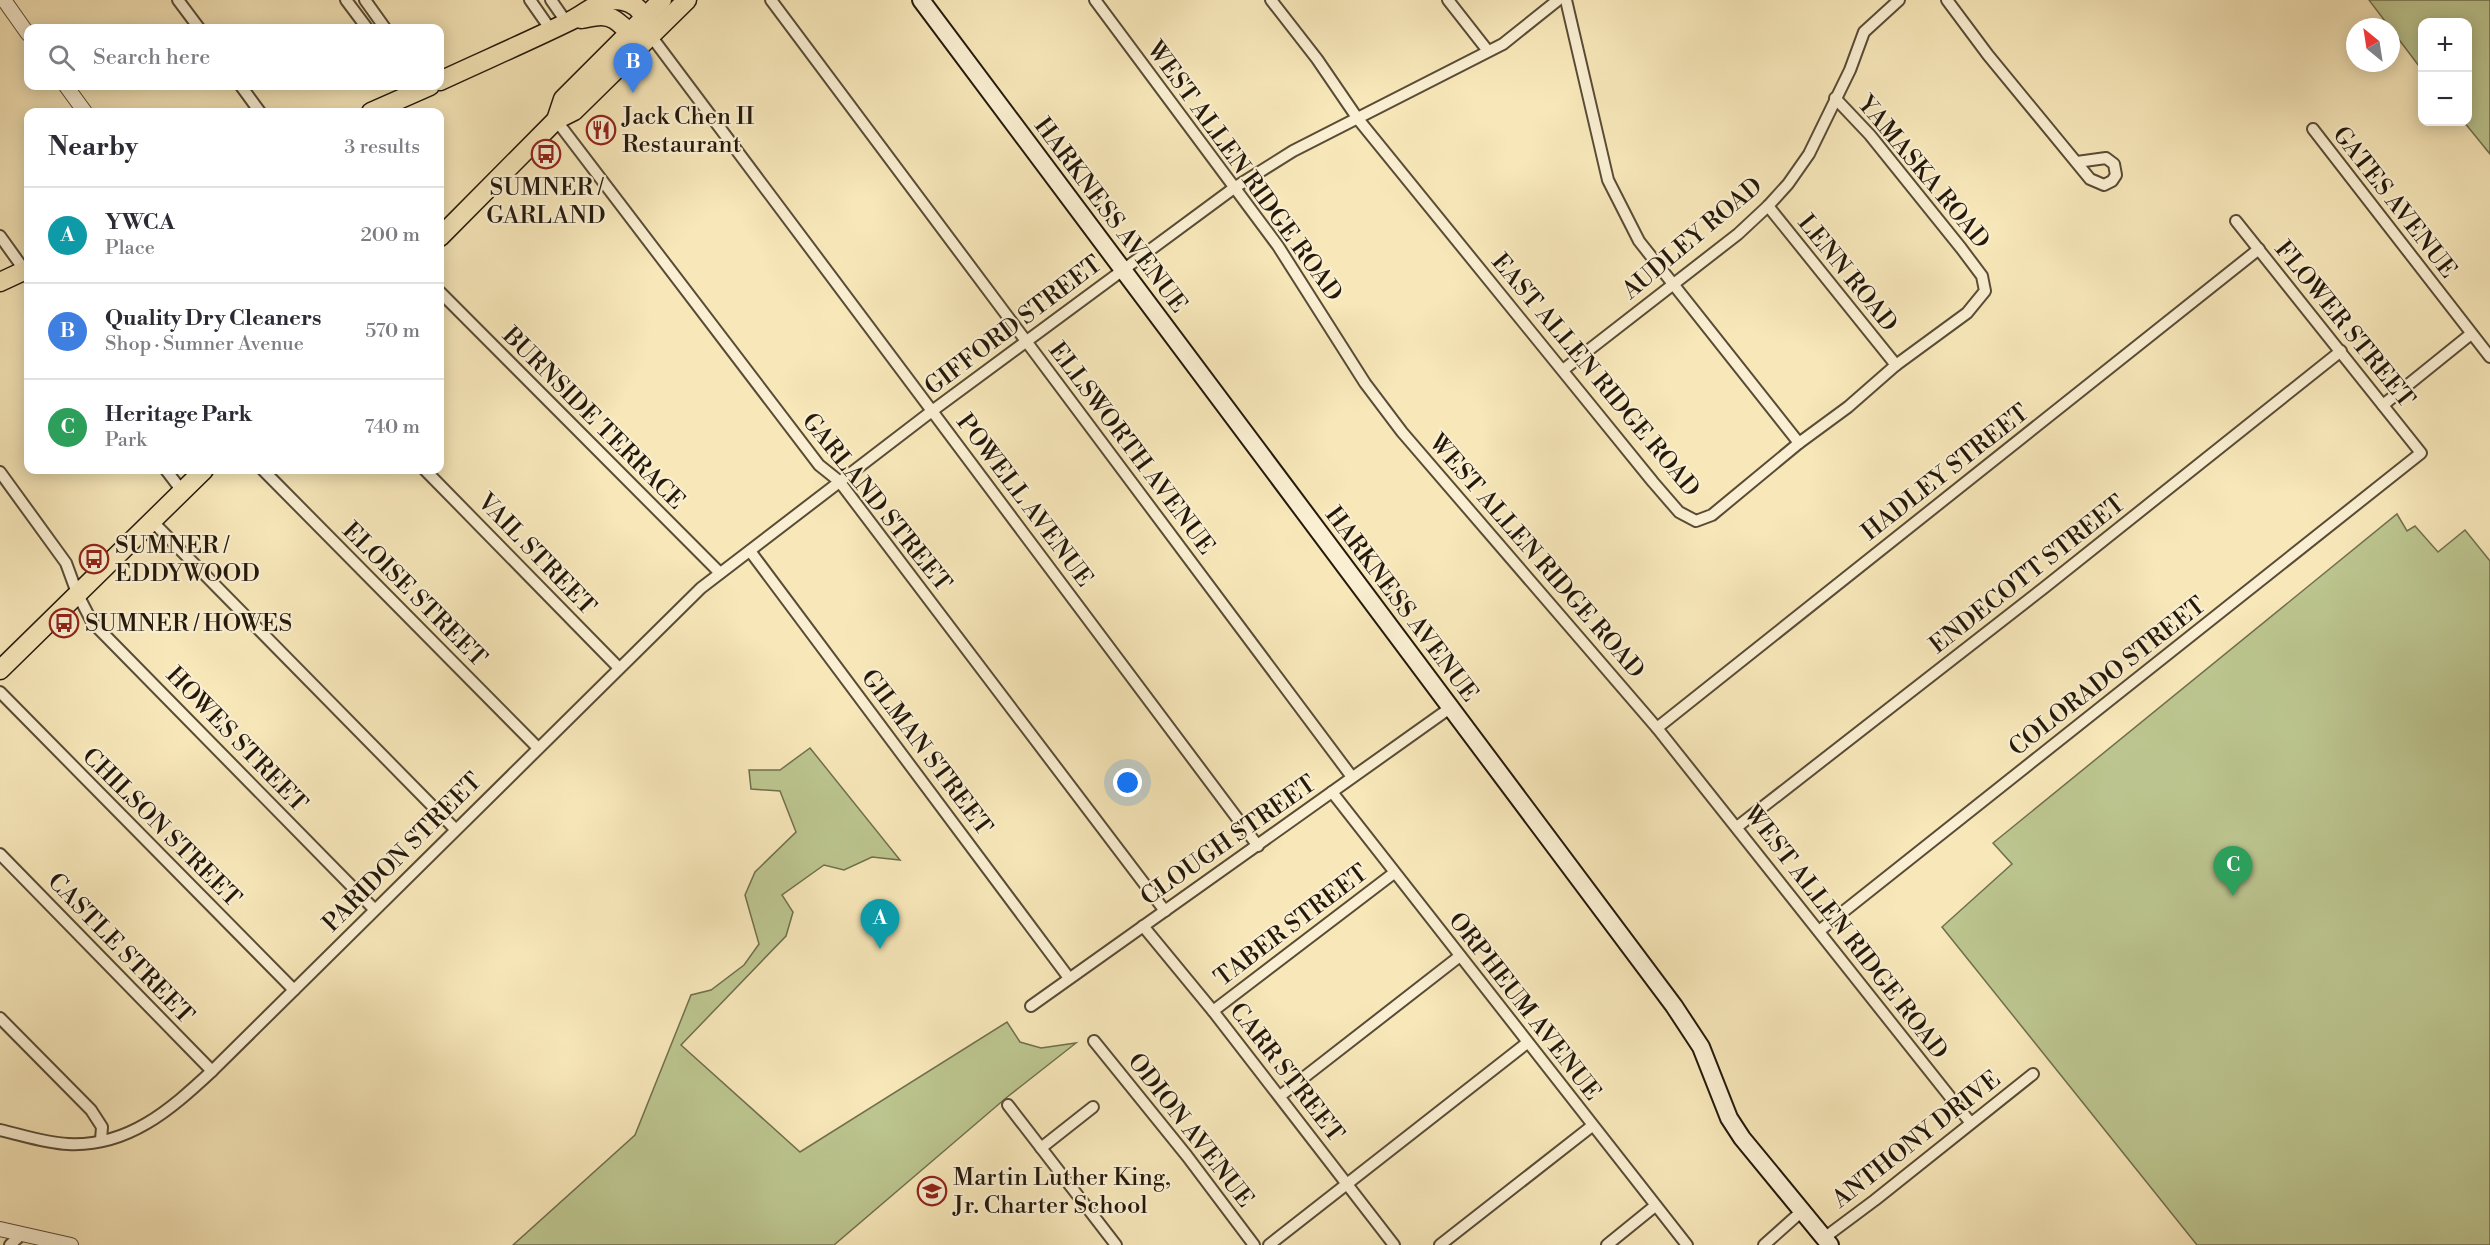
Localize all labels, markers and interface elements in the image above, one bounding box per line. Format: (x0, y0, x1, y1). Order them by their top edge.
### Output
north arrow (2346, 18, 2400, 72)
map controls (2418, 18, 2472, 126)
button: + (2418, 18, 2472, 72)
search box (24, 24, 444, 90)
street label: WEST ALLEN RIDGE ROAD (1139, 35, 1349, 307)
icon: search (45, 41, 78, 74)
text: Search here (93, 44, 210, 71)
pin: B (614, 44, 652, 93)
button: − (2418, 72, 2472, 126)
street label: YAMASKA ROAD (1849, 89, 1996, 255)
place label: Jack Chen II Restaurant (621, 102, 754, 160)
street label: HARKNESS AVENUE (1027, 112, 1193, 319)
restaurant icon: Jack Chen II Restaurant (585, 114, 617, 146)
street label: GATES AVENUE (2326, 121, 2463, 285)
text: Nearby (48, 131, 138, 163)
text: 3 results (344, 135, 420, 160)
bus stop icon: SUMNER / GARLAND (530, 138, 562, 170)
street label: AUDLEY ROAD (1616, 171, 1769, 307)
place label: SUMNER / GARLAND (486, 173, 606, 231)
text: YWCA (105, 209, 175, 236)
street label: LENN ROAD (1791, 209, 1904, 338)
text: A (60, 223, 75, 248)
text: 200 m (360, 223, 420, 248)
street label: FLOWER STREET (2268, 235, 2421, 414)
text: Place (105, 236, 155, 261)
street label: EAST ALLEN RIDGE ROAD (1485, 248, 1706, 503)
street label: GIFFORD STREET (919, 249, 1108, 402)
text: Quality Dry Cleaners (105, 305, 322, 332)
text: B (60, 319, 75, 344)
text: 570 m (365, 319, 420, 344)
street label: BURNSIDE TERRACE (495, 320, 691, 516)
text: Shop · Sumner Avenue (105, 332, 304, 357)
street label: ELLSWORTH AVENUE (1042, 336, 1221, 561)
street label: HADLEY STREET (1856, 398, 2035, 548)
text: Heritage Park (105, 401, 252, 428)
street label: GARLAND STREET (795, 407, 958, 598)
street label: POWELL AVENUE (949, 408, 1099, 593)
text: C (60, 415, 75, 440)
text: 740 m (364, 415, 420, 440)
text: Park (105, 428, 147, 453)
street label: WEST ALLEN RIDGE ROAD (1421, 428, 1651, 685)
street label: VAIL STREET (470, 487, 602, 622)
street label: ENDECOTT STREET (1924, 489, 2132, 661)
street label: HARKNESS AVENUE (1318, 501, 1484, 708)
street label: ELOISE STREET (336, 516, 493, 673)
place label: SUMNER / EDDYWOOD (115, 531, 260, 589)
bus stop icon: SUMNER / EDDYWOOD (78, 543, 110, 575)
street label: COLORADO STREET (2003, 591, 2212, 763)
bus stop icon: SUMNER / HOWES (48, 607, 80, 639)
place label: SUMNER / HOWES (85, 609, 292, 639)
street label: HOWES STREET (159, 661, 313, 819)
street label: GILMAN STREET (854, 664, 998, 842)
street label: CHILSON STREET (75, 742, 247, 914)
street label: PARIDON STREET (317, 767, 489, 939)
your location (1113, 768, 1142, 797)
street label: CLOUGH STREET (1135, 769, 1322, 913)
street label: WEST ALLEN RIDGE ROAD (1736, 799, 1954, 1066)
pin: C (2214, 846, 2252, 896)
street label: TABER STREET (1209, 858, 1374, 993)
street label: CASTLE STREET (41, 867, 200, 1030)
pin: A (860, 900, 900, 949)
street label: ORPHEUM AVENUE (1441, 907, 1607, 1107)
street label: CARR STREET (1223, 997, 1350, 1148)
street label: ODION AVENUE (1121, 1048, 1260, 1214)
street label: ANTHONY DRIVE (1826, 1065, 2007, 1215)
place label: Martin Luther King, Jr. Charter School (952, 1163, 1171, 1221)
school or university icon: Martin Luther King, Jr. Charter School (916, 1175, 948, 1207)

